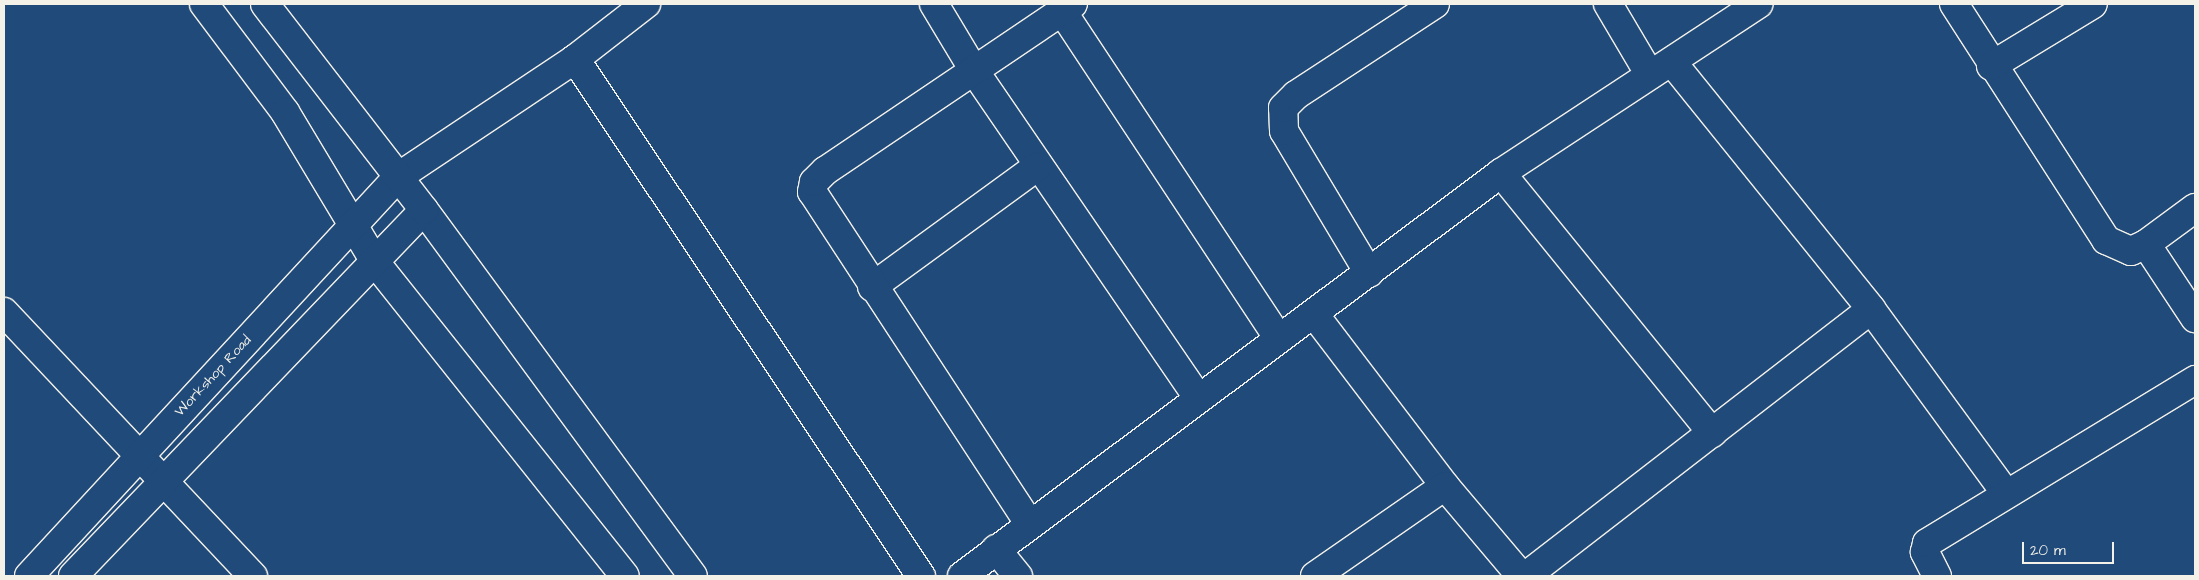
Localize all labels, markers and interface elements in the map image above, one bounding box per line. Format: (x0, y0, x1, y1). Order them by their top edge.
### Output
street label: Workshop Road (171, 332, 255, 420)
scale bar (2024, 532, 2116, 564)
text: 20 m (2030, 540, 2066, 561)

